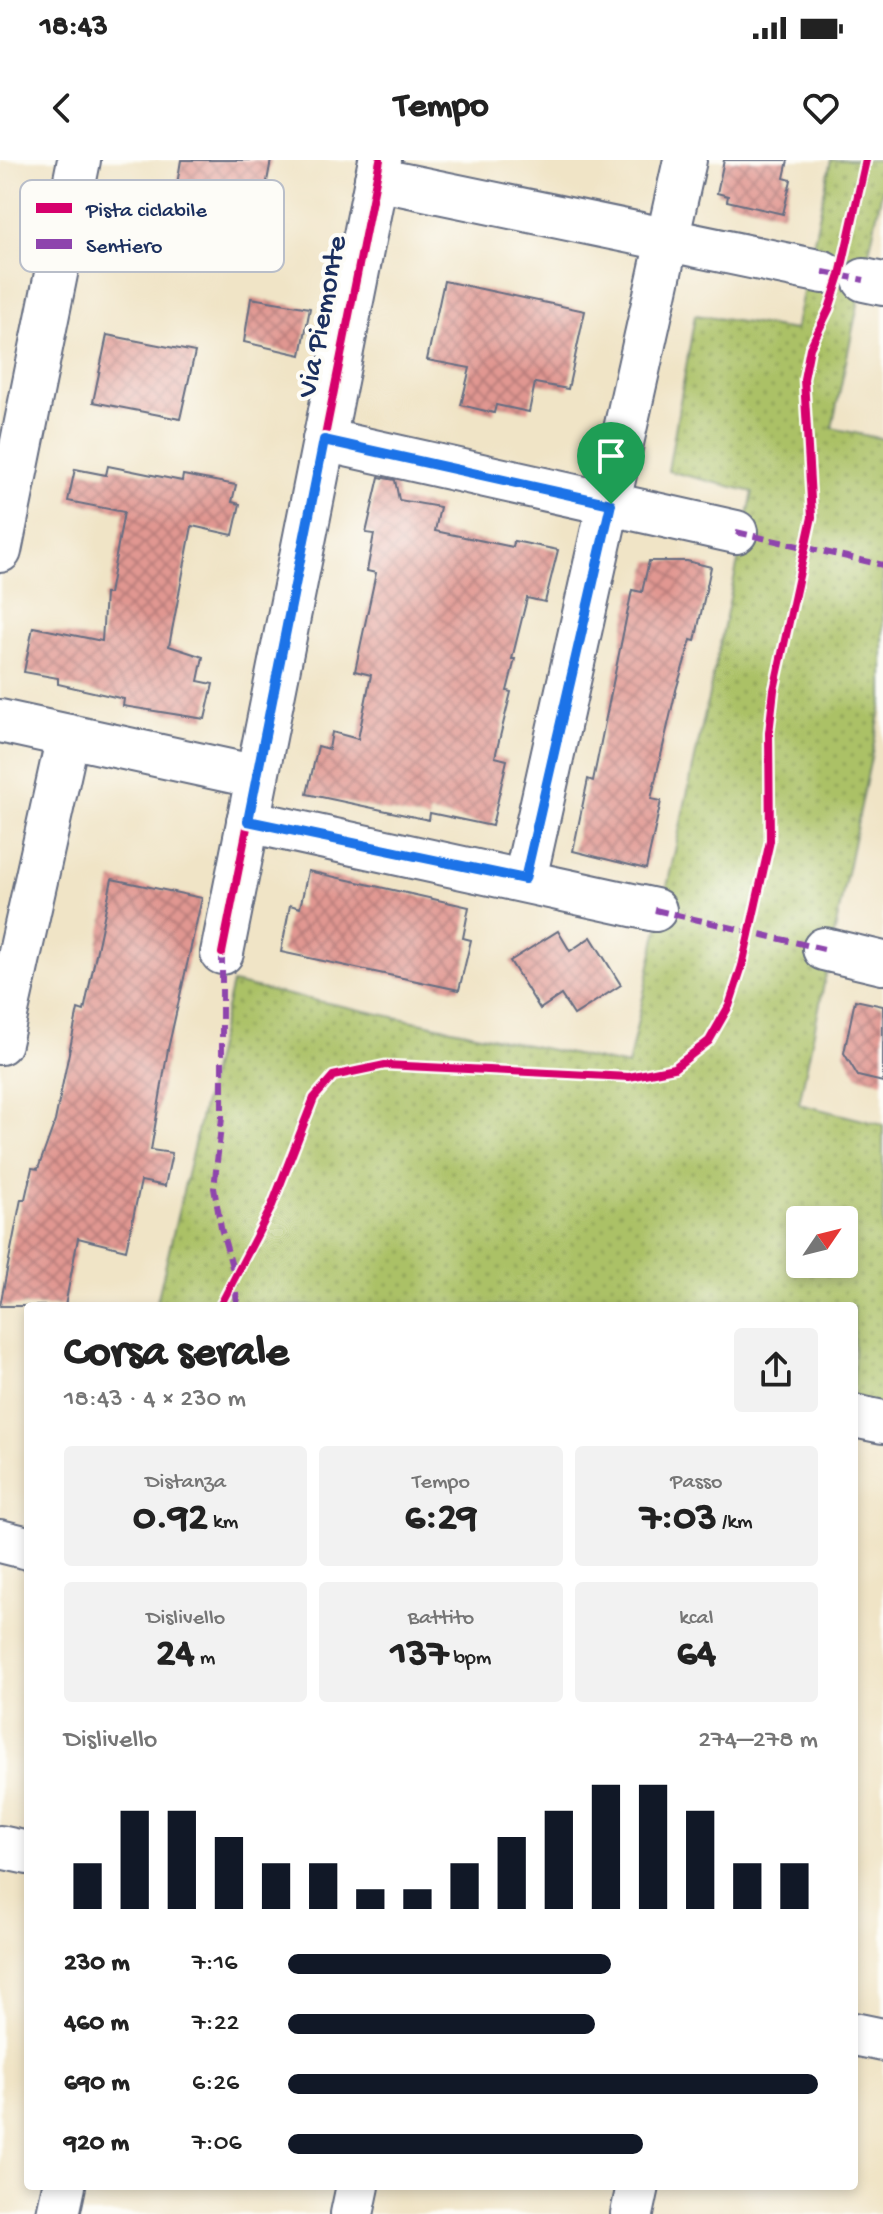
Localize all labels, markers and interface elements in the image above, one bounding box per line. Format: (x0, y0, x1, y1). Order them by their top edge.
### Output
text: 18:43 (40, 11, 108, 46)
icon: back (40, 86, 84, 130)
icon: heart (799, 86, 843, 130)
text: Tempo (394, 87, 489, 130)
legend (20, 180, 284, 272)
text: Pista ciclabile (85, 199, 207, 225)
street label: Via Piemonte (291, 232, 357, 402)
text: Sentiero (86, 235, 162, 261)
pin (577, 422, 645, 504)
icon: arrive (589, 434, 633, 478)
north arrow (786, 1206, 858, 1278)
map controls (786, 1206, 858, 1278)
button: share (734, 1328, 818, 1412)
text: Corsa serale (64, 1329, 289, 1381)
text: 18:43 · 4 × 230 m (64, 1385, 246, 1416)
text: Distanza (145, 1470, 226, 1496)
text: Tempo (412, 1470, 470, 1496)
text: Passo (670, 1470, 722, 1496)
text: 0.92 (133, 1496, 208, 1543)
text: 6:29 (405, 1496, 477, 1543)
text: 7:03 (640, 1496, 717, 1543)
text: km (208, 1510, 238, 1536)
text: /km (717, 1510, 753, 1536)
text: Dislivello (146, 1606, 225, 1632)
text: Battito (408, 1606, 474, 1632)
text: kcal (679, 1606, 713, 1632)
text: 24 (156, 1632, 195, 1679)
text: 137 (390, 1632, 448, 1679)
text: 64 (677, 1632, 716, 1679)
text: m (195, 1646, 215, 1672)
text: bpm (448, 1646, 491, 1672)
text: Dislivello (64, 1726, 157, 1757)
text: 274–278 m (698, 1726, 818, 1757)
text: 230 m (64, 1949, 130, 1980)
text: 7:16 (192, 1949, 237, 1980)
text: 460 m (64, 2009, 129, 2040)
text: 7:22 (192, 2009, 239, 2040)
text: 690 m (64, 2069, 130, 2100)
text: 6:26 (192, 2069, 239, 2100)
text: 920 m (64, 2129, 129, 2160)
text: 7:06 (192, 2129, 242, 2160)

